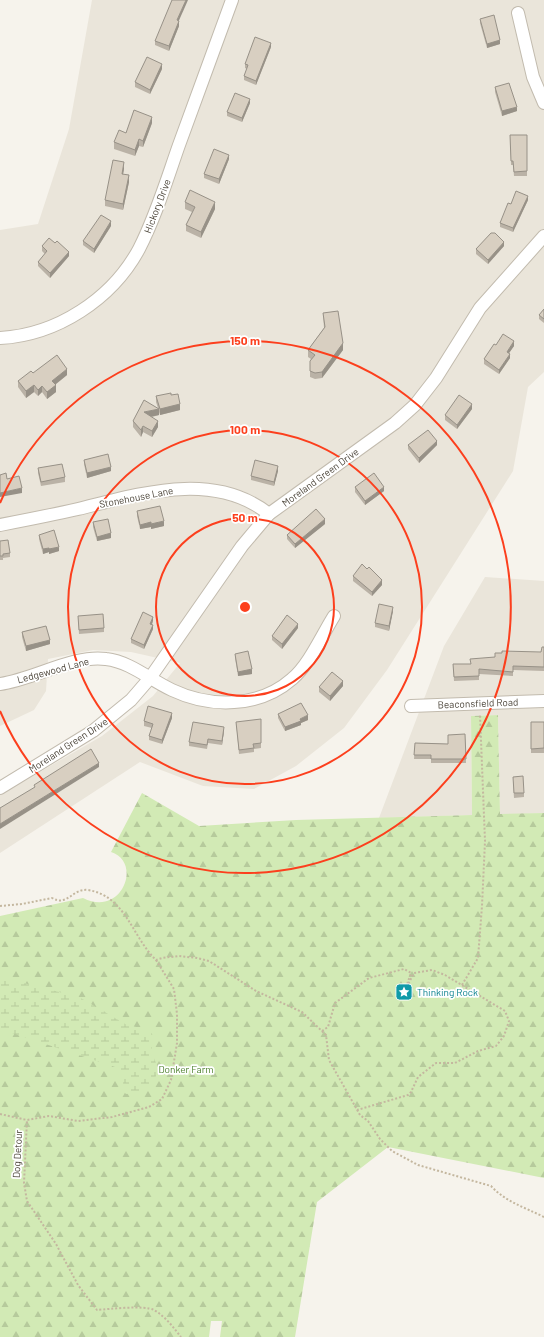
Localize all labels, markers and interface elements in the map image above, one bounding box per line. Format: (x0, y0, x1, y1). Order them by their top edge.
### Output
street label: Hickory Drive (141, 177, 173, 235)
text: 150 m (230, 333, 260, 347)
text: 100 m (230, 422, 260, 436)
street label: Moreland Green Drive (279, 445, 361, 509)
street label: Stonehouse Lane (98, 484, 174, 510)
text: 50 m (232, 510, 258, 524)
centre of rings (238, 600, 252, 614)
street label: Ledgewood Lane (16, 655, 90, 685)
street label: Beaconsfield Road (437, 696, 519, 710)
street label: Moreland Green Drive (26, 715, 110, 775)
place icon: Thinking Rock (394, 982, 414, 1002)
place label: Thinking Rock (417, 986, 478, 998)
park label: Donker Farm (158, 1063, 214, 1075)
street label: Dog Detour (10, 1129, 24, 1178)

